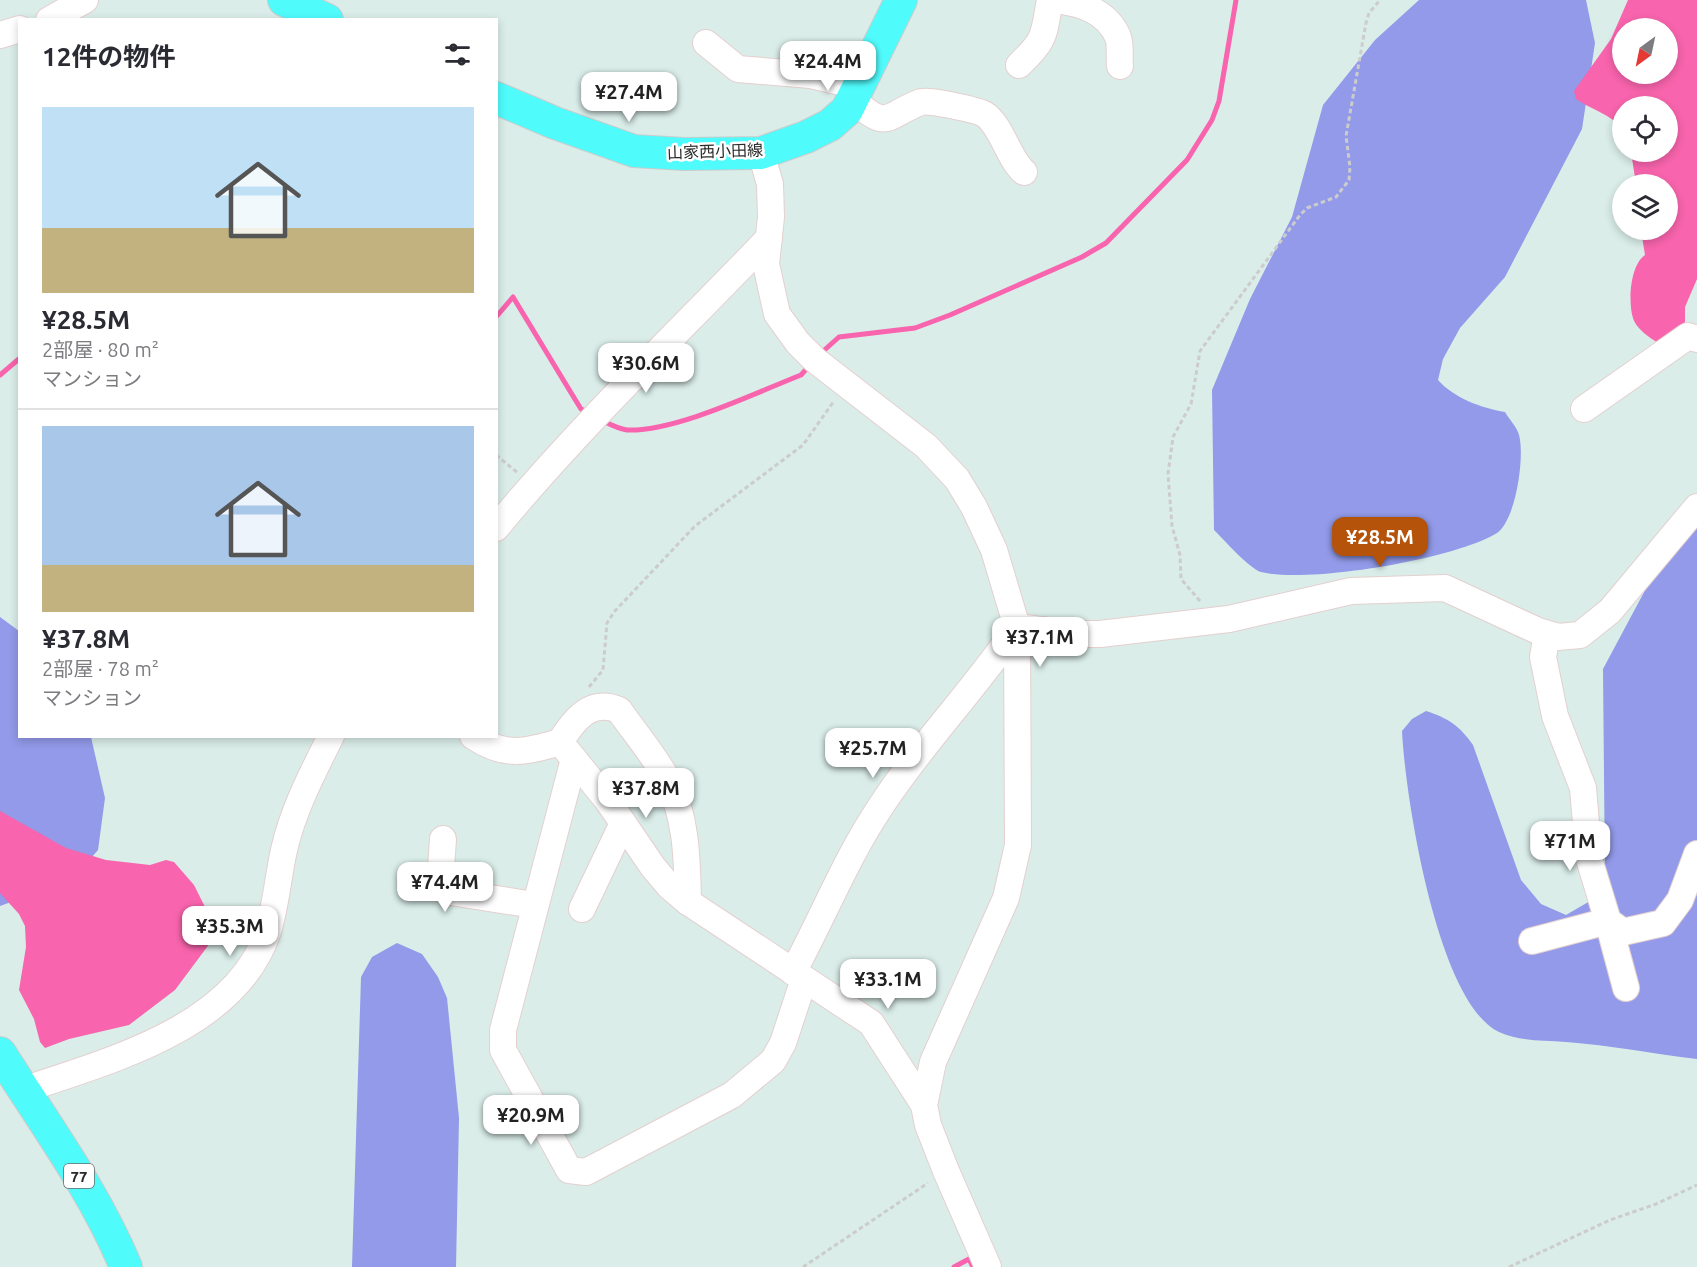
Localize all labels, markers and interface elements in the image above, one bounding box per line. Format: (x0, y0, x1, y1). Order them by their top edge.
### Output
north arrow (1612, 18, 1678, 84)
map controls (1612, 18, 1678, 240)
icon: filters (441, 38, 474, 71)
pin: ¥24.4M (779, 41, 877, 92)
text: 12件の物件 (42, 42, 175, 71)
text: ¥24.4M (794, 49, 862, 72)
pin: ¥27.4M (580, 72, 678, 123)
text: ¥27.4M (595, 80, 663, 103)
button: locate (1612, 96, 1678, 162)
street label: 山家西小田線 (667, 140, 763, 162)
icon: home (204, 146, 312, 254)
button: layers (1612, 174, 1678, 240)
text: ¥28.5M (42, 305, 130, 334)
text: 2部屋 · 80 m² (42, 338, 159, 361)
pin: ¥30.6M (597, 343, 695, 394)
text: ¥30.6M (612, 351, 680, 374)
text: マンション (42, 367, 142, 390)
icon: home (204, 465, 312, 573)
pin: ¥28.5M (1331, 517, 1429, 568)
text: ¥28.5M (1346, 525, 1414, 548)
pin: ¥37.1M (991, 617, 1089, 668)
text: ¥37.8M (42, 624, 130, 653)
text: ¥37.1M (1006, 625, 1074, 648)
text: 2部屋 · 78 m² (42, 657, 159, 680)
text: マンション (42, 686, 142, 709)
pin: ¥25.7M (824, 728, 922, 779)
text: ¥25.7M (839, 736, 907, 759)
pin: ¥37.8M (597, 768, 695, 819)
text: ¥37.8M (612, 776, 680, 799)
pin: ¥71M (1534, 821, 1606, 872)
text: ¥71M (1544, 829, 1596, 852)
pin: ¥74.4M (396, 862, 494, 913)
text: ¥74.4M (411, 870, 479, 893)
pin: ¥35.3M (181, 906, 279, 957)
text: ¥35.3M (196, 914, 264, 937)
pin: ¥33.1M (839, 959, 937, 1010)
text: ¥33.1M (854, 967, 922, 990)
pin: ¥20.9M (482, 1095, 580, 1146)
text: ¥20.9M (497, 1103, 565, 1126)
road number: 77 (64, 1164, 94, 1188)

